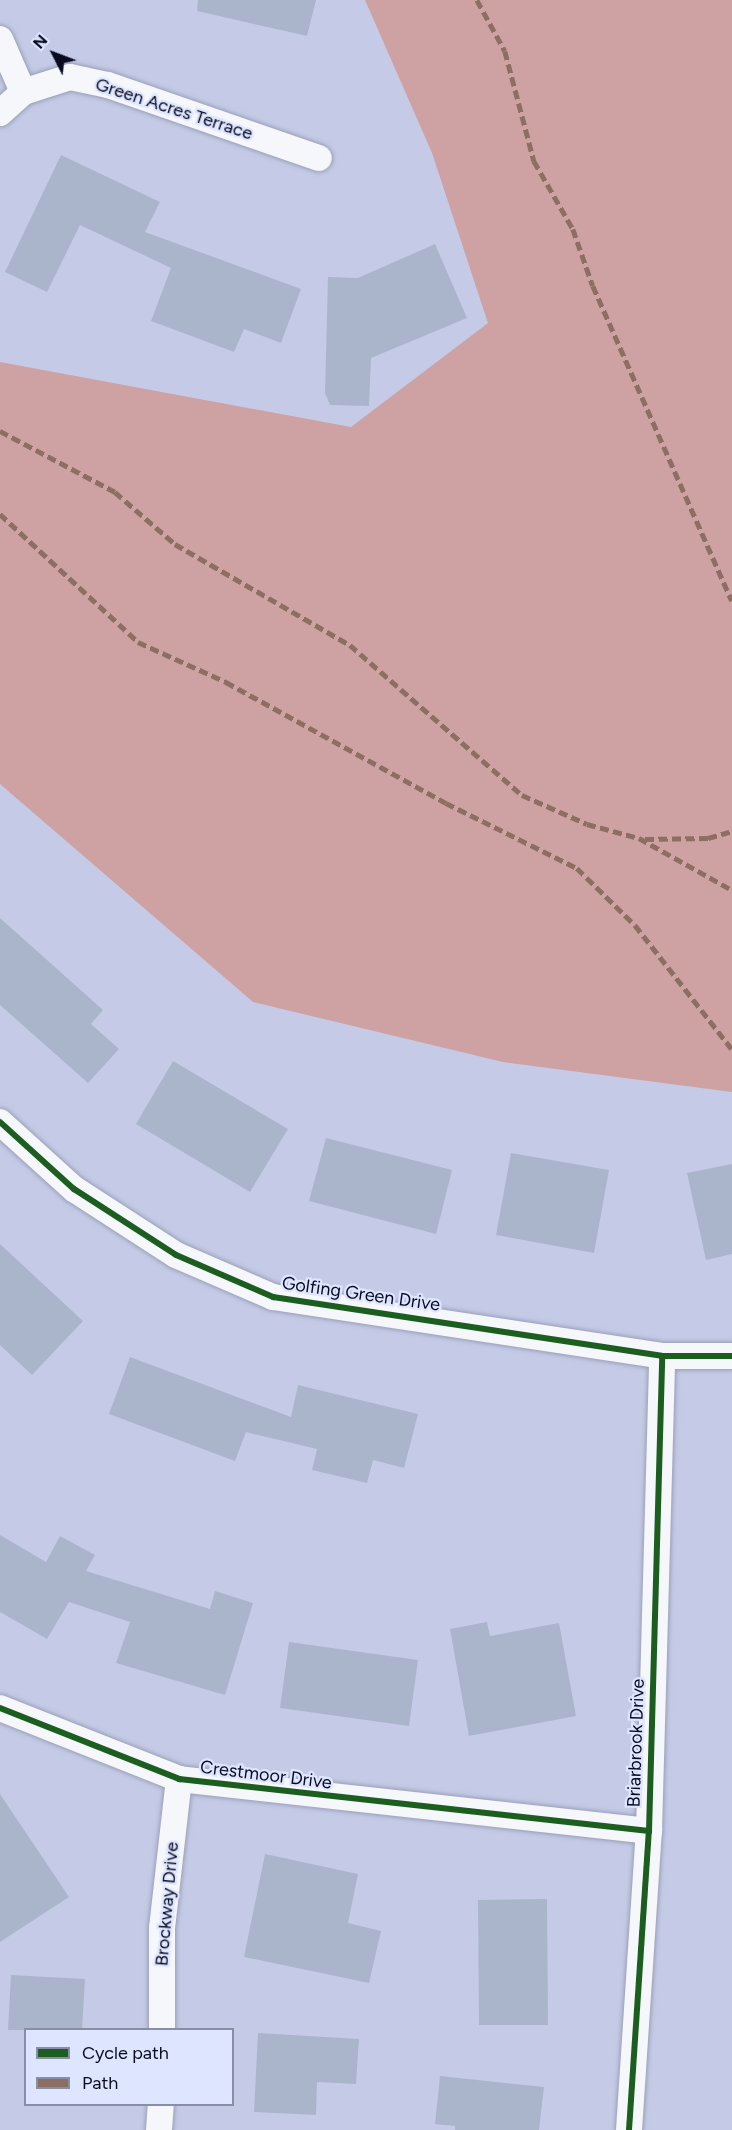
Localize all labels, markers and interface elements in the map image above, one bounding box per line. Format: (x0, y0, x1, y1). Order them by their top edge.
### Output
north arrow (24, 24, 84, 84)
text: N (29, 31, 51, 53)
street label: Green Acres Terrace (93, 73, 255, 145)
street label: Golfing Green Drive (281, 1272, 441, 1316)
street label: Briarbrook Drive (623, 1678, 649, 1808)
street label: Crestmoor Drive (199, 1756, 333, 1794)
street label: Brockway Drive (151, 1841, 183, 1967)
legend (24, 2028, 234, 2106)
text: Cycle path (82, 2042, 169, 2064)
text: Path (82, 2072, 118, 2094)

